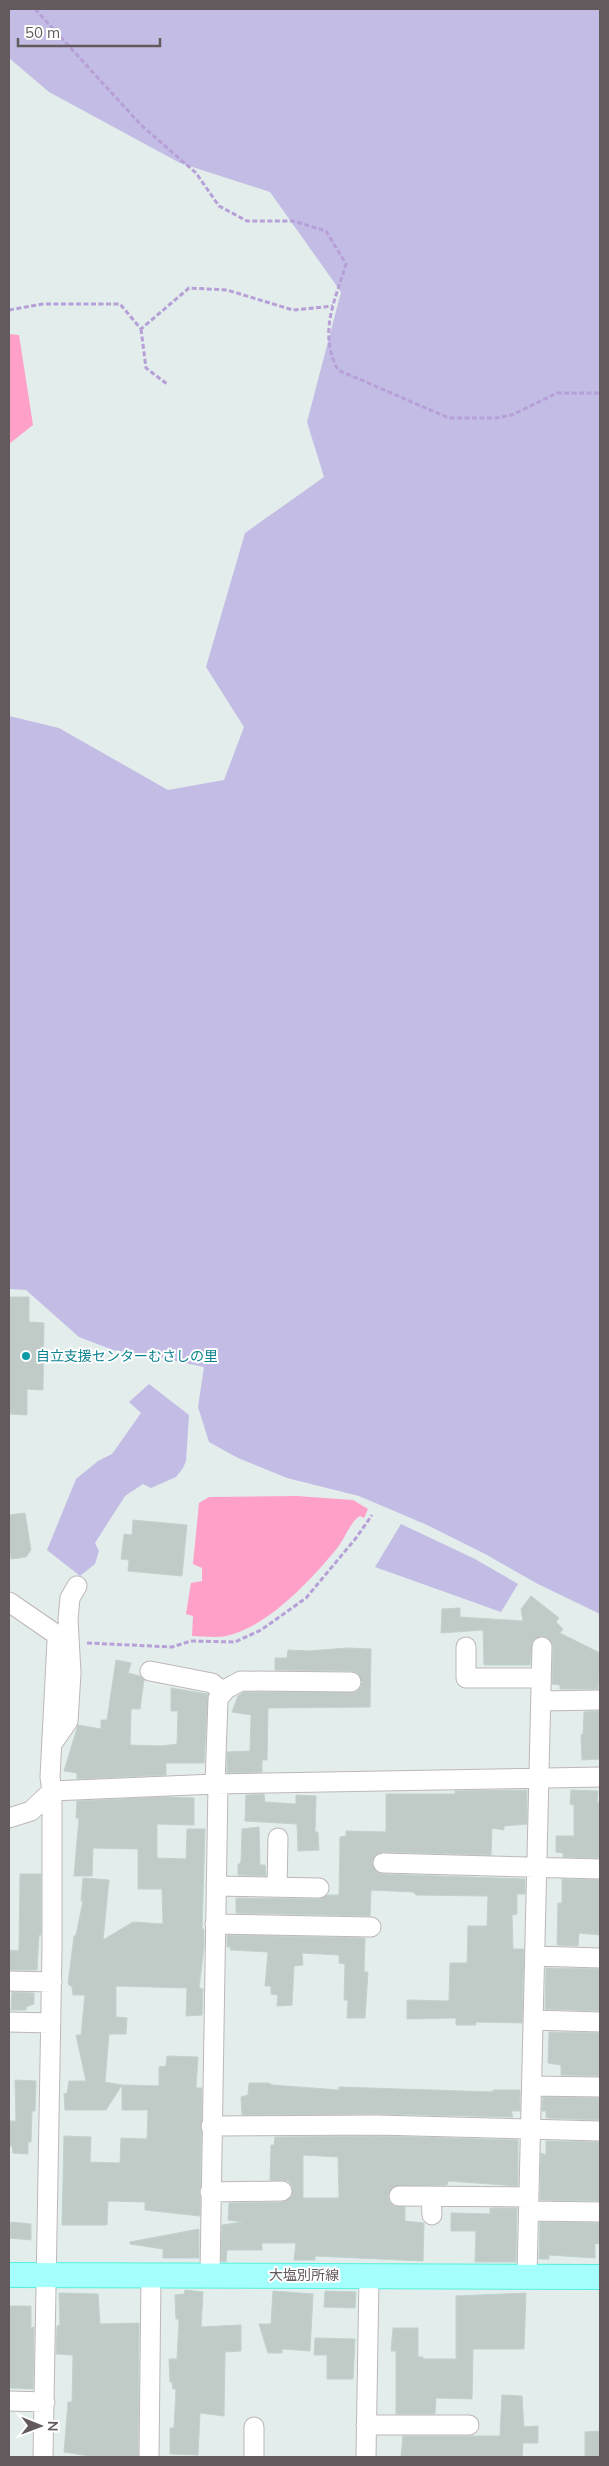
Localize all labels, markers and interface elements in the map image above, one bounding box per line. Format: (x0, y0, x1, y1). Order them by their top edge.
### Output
scale bar (18, 15, 160, 47)
text: 50 m (25, 23, 60, 42)
place label: 自立支援センターむさしの里 (36, 1347, 218, 1365)
marker: 自立支援センターむさしの里 (20, 1350, 32, 1362)
street label: 大塩別所線 (269, 2266, 339, 2284)
north arrow (15, 2401, 65, 2451)
text: N (44, 2421, 62, 2432)

